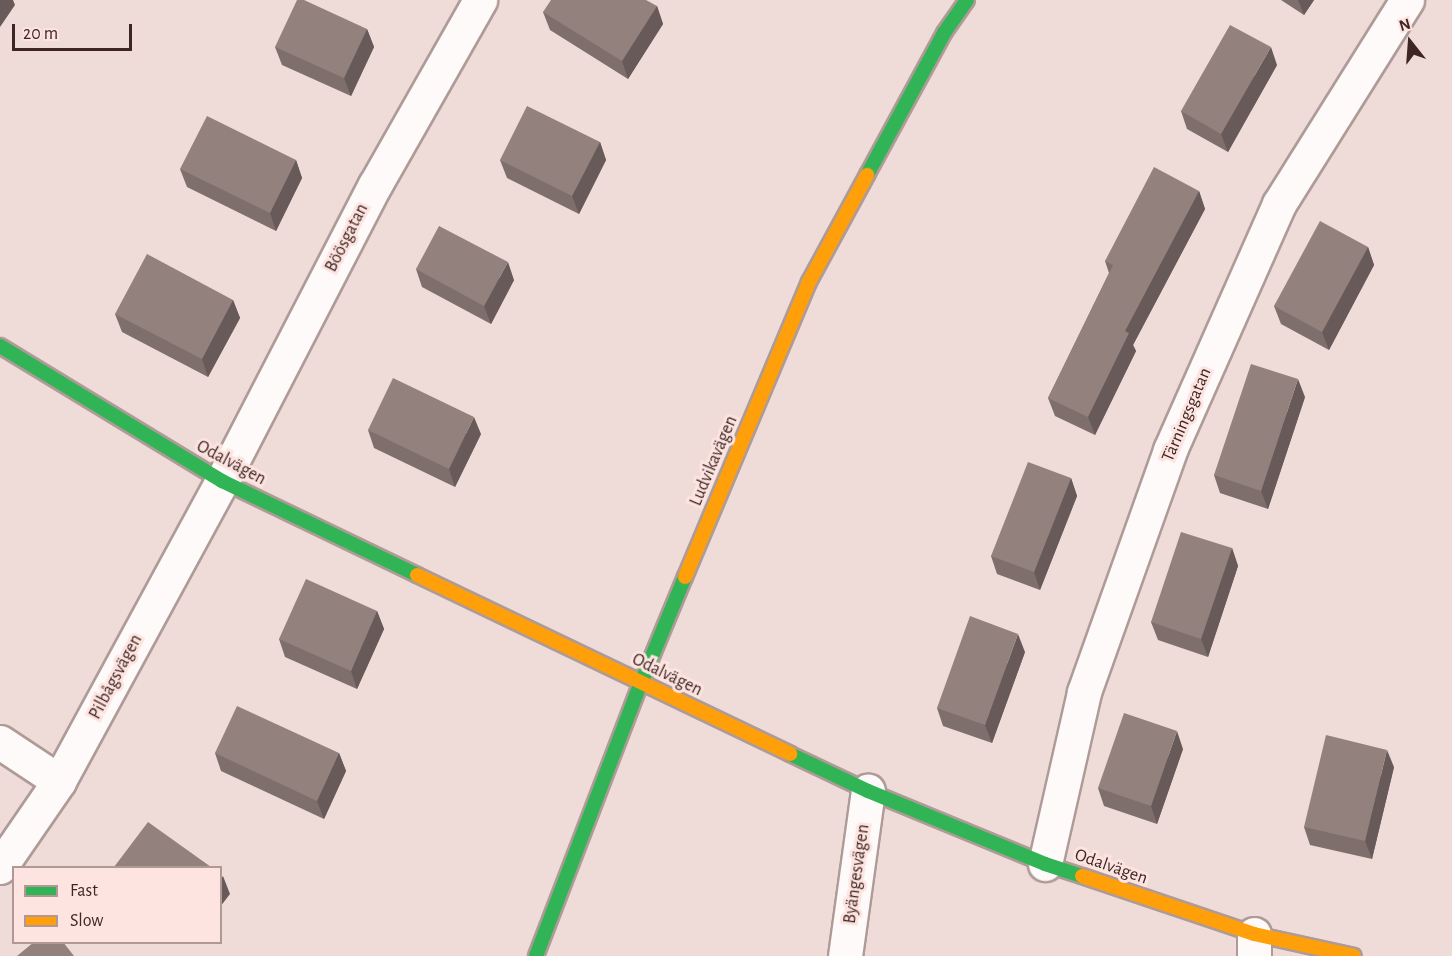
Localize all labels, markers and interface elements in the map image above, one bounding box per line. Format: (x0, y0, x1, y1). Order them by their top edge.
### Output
scale bar (15, 12, 135, 50)
north arrow (1380, 12, 1440, 72)
text: N (1397, 16, 1412, 34)
text: 20 m (23, 25, 58, 43)
street label: Böösgatan (321, 200, 373, 276)
street label: Tärningsgatan (1158, 365, 1216, 465)
street label: Ludvikavägen (685, 413, 743, 509)
street label: Odalvägen (193, 436, 269, 490)
street label: Pilbågsvägen (85, 631, 147, 723)
street label: Odalvägen (628, 649, 706, 701)
street label: Byängesvägen (839, 823, 875, 925)
street label: Odalvägen (1072, 844, 1150, 890)
legend (12, 866, 222, 944)
text: Fast (70, 882, 98, 900)
text: Slow (70, 912, 103, 930)

